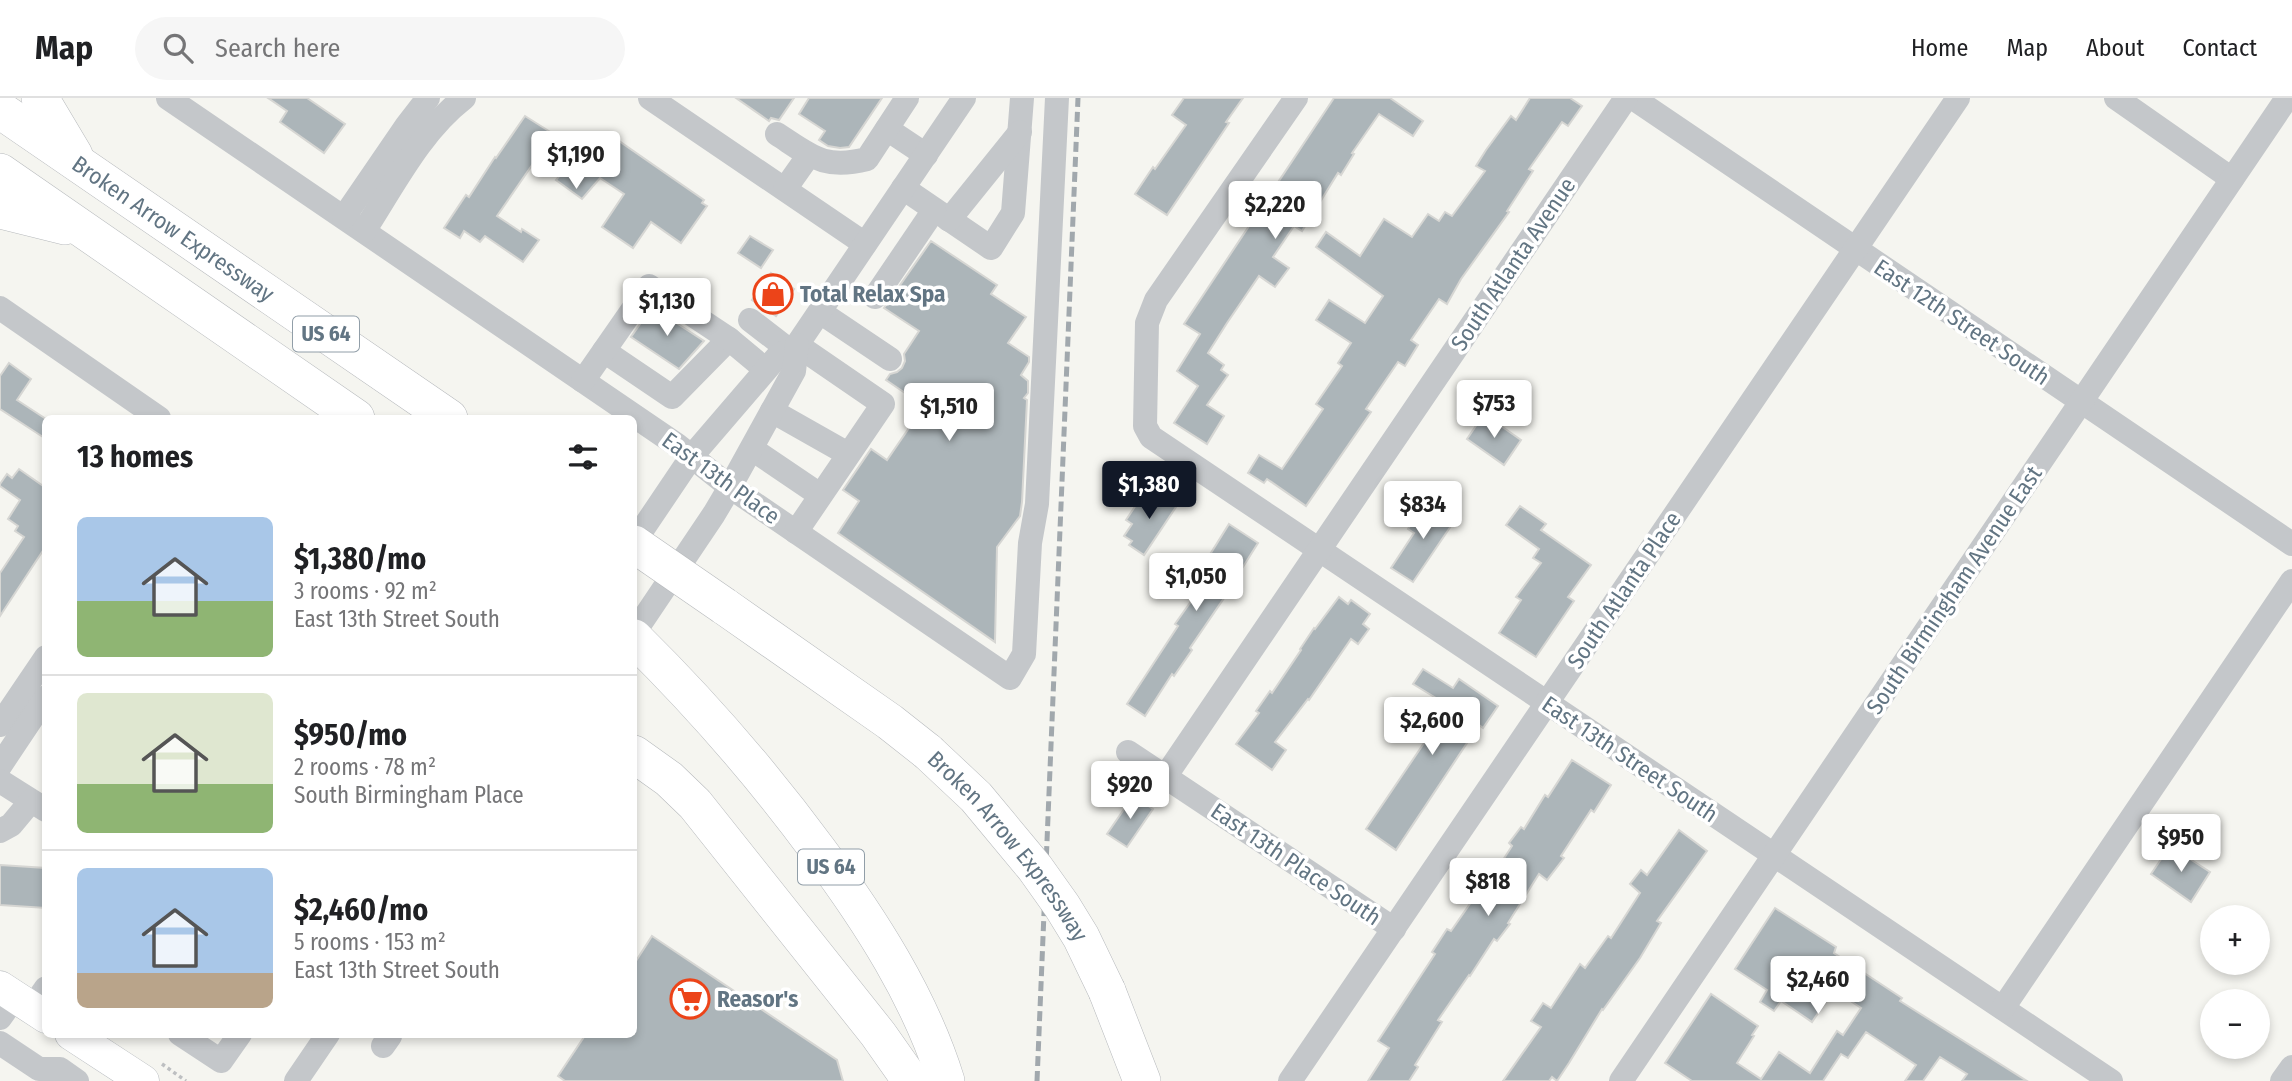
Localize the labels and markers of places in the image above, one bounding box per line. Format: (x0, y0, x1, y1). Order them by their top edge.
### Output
pin: $1,190 (519, 132, 633, 191)
pin: $2,220 (1218, 181, 1332, 241)
shop icon: Total Relax Spa (752, 273, 794, 315)
pin: $1,130 (610, 278, 724, 338)
place label: Total Relax Spa (800, 280, 946, 308)
pin: $753 (1453, 380, 1535, 440)
pin: $1,510 (892, 384, 1006, 443)
pin: $1,380 (1092, 462, 1206, 521)
pin: $834 (1382, 482, 1464, 541)
pin: $1,050 (1139, 554, 1253, 613)
pin: $2,600 (1375, 698, 1489, 757)
pin: $920 (1089, 762, 1171, 821)
pin: $950 (2140, 814, 2222, 874)
pin: $818 (1447, 858, 1529, 918)
pin: $2,460 (1761, 956, 1875, 1016)
supermarket icon: Reasor's (669, 978, 711, 1020)
place label: Reasor's (717, 985, 798, 1013)

